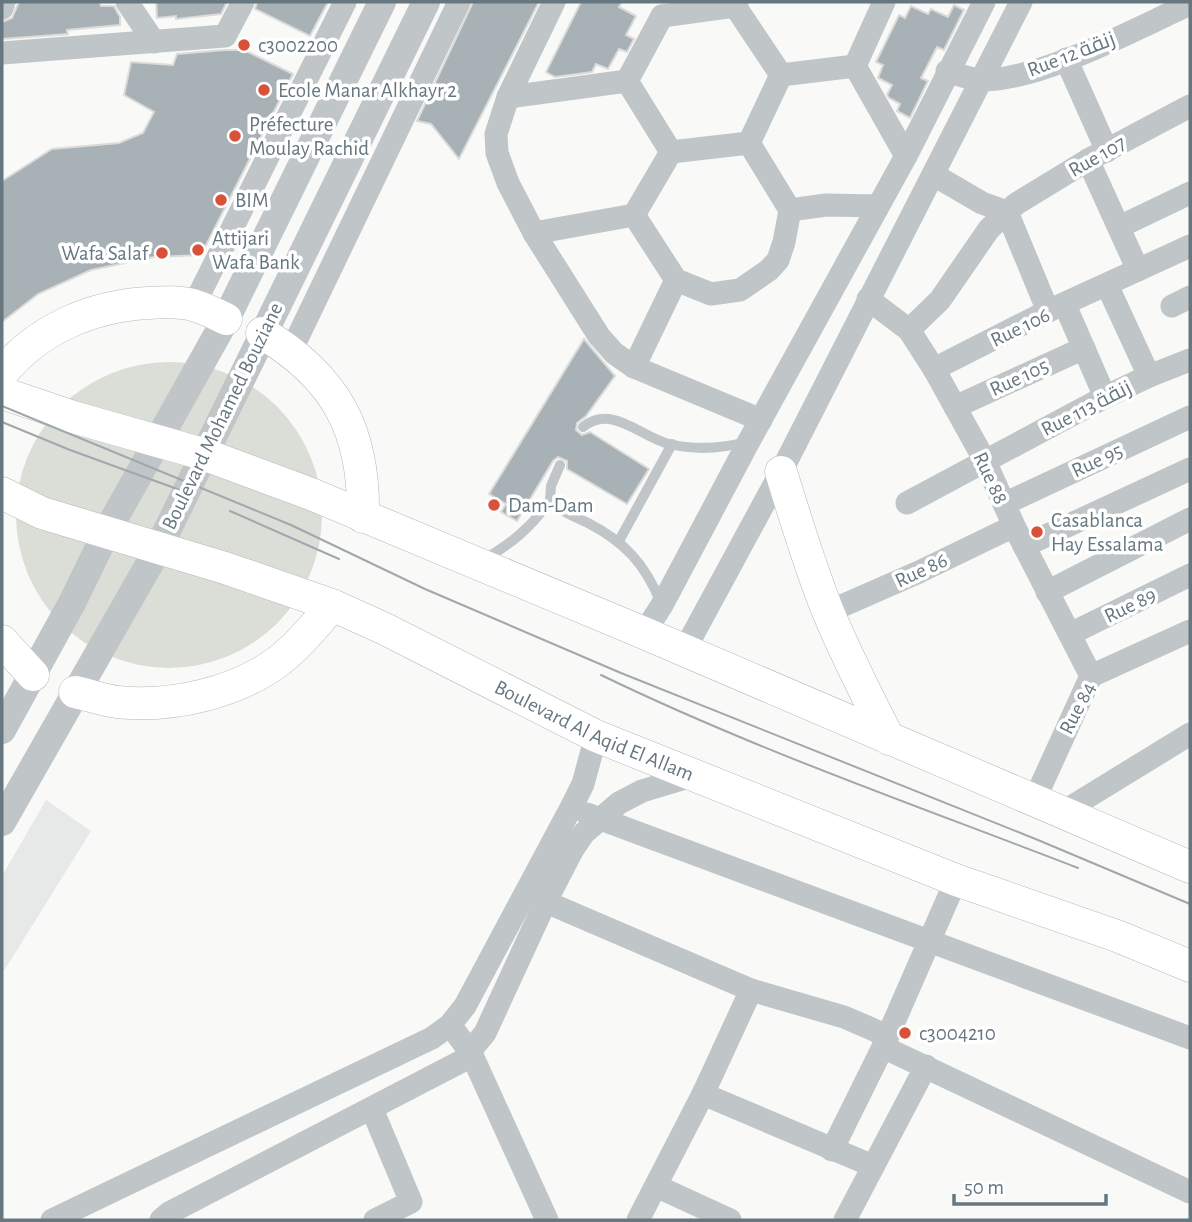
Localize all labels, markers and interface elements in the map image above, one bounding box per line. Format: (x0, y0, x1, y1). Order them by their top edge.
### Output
street label: Rue 12 زنقة (1024, 28, 1118, 82)
place label: c3002200 (258, 35, 338, 56)
marker: c3002200 (236, 37, 252, 53)
place label: Ecole Manar Alkhayr 2 (278, 80, 457, 101)
marker: Ecole Manar Alkhayr 2 (256, 82, 272, 98)
place label: Préfecture Moulay Rachid (249, 114, 369, 159)
marker: Préfecture Moulay Rachid (227, 128, 243, 144)
street label: Rue 107 (1065, 132, 1130, 181)
place label: BIM (235, 190, 268, 211)
marker: BIM (213, 192, 229, 208)
place label: Attijari Wafa Bank (212, 228, 300, 273)
marker: Attijari Wafa Bank (190, 242, 206, 258)
place label: Wafa Salaf (61, 243, 150, 264)
marker: Wafa Salaf (154, 245, 170, 261)
street label: Boulevard Mohamed Bouziane (158, 299, 287, 533)
street label: Rue 106 (987, 304, 1053, 351)
street label: Rue 105 (987, 355, 1052, 400)
street label: Rue 113 زنقة (1038, 377, 1135, 441)
street label: Rue 95 (1068, 440, 1126, 481)
street label: Rue 88 (969, 449, 1012, 508)
place label: Dam-Dam (508, 495, 594, 516)
marker: Dam-Dam (486, 497, 502, 513)
place label: Casablanca Hay Essalama (1051, 510, 1164, 555)
marker: Casablanca Hay Essalama (1029, 524, 1045, 540)
street label: Rue 86 (892, 549, 951, 592)
street label: Rue 89 (1101, 584, 1159, 627)
street label: Boulevard Al Aqid El Allam (491, 676, 697, 785)
street label: Rue 84 (1056, 679, 1099, 738)
place label: c3004210 (919, 1023, 996, 1044)
marker: c3004210 (897, 1025, 913, 1041)
scale bar (954, 1162, 1106, 1206)
text: 50 m (964, 1177, 1004, 1198)

